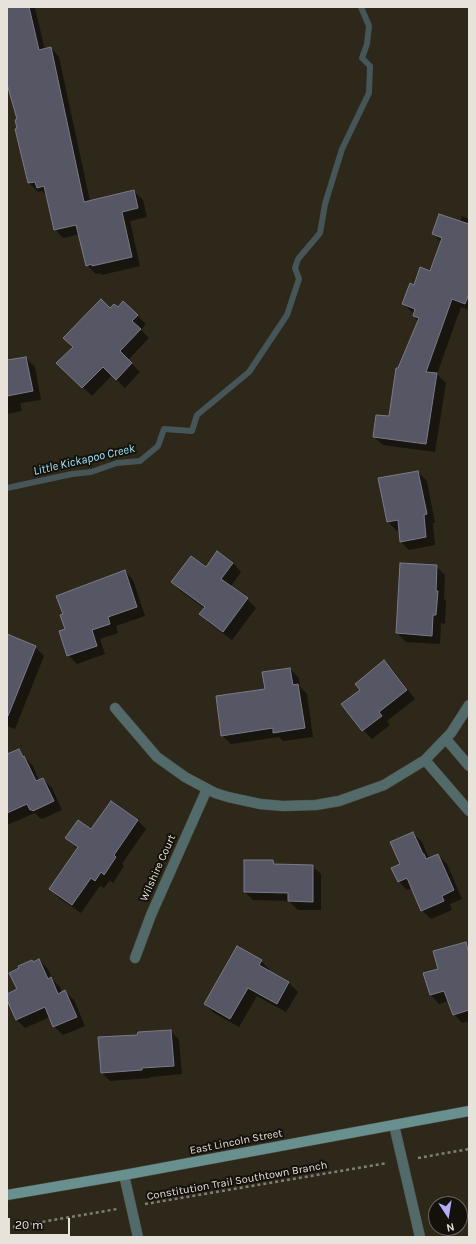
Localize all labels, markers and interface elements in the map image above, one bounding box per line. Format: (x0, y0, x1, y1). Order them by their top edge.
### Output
water label: Little Kickapoo Creek (32, 441, 136, 479)
street label: Wilshire Court (137, 833, 179, 903)
street label: East Lincoln Street (189, 1127, 283, 1157)
street label: Constitution Trail Southtown Branch (146, 1159, 328, 1203)
north arrow (428, 1196, 468, 1236)
scale bar (10, 1210, 72, 1236)
text: 20 m (15, 1218, 43, 1232)
text: N (445, 1220, 456, 1234)

